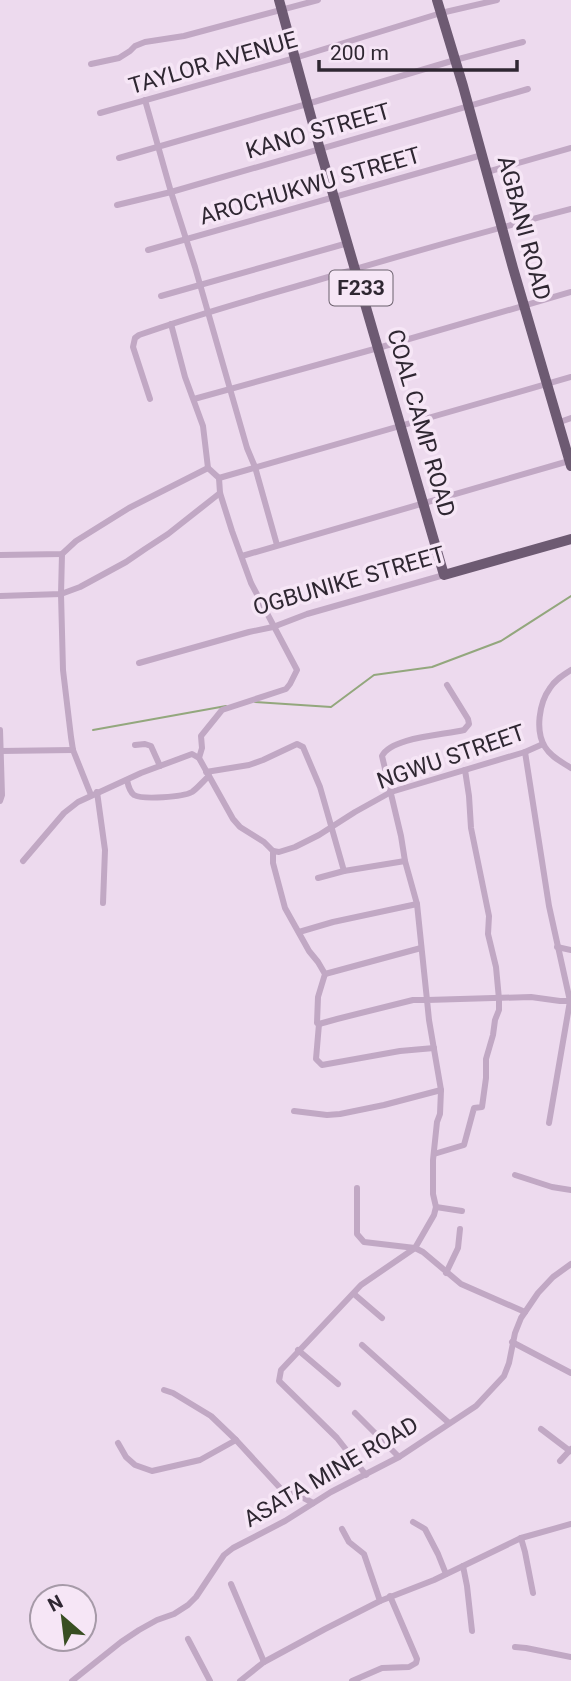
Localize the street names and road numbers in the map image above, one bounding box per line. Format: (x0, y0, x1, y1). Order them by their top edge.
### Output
street label: TAYLOR AVENUE (126, 26, 300, 100)
street label: KANO STREET (243, 97, 394, 165)
street label: AROCHUKWU STREET (196, 141, 424, 230)
street label: AGBANI ROAD (492, 153, 556, 303)
road number: F233 (330, 270, 392, 306)
street label: COAL CAMP ROAD (381, 326, 461, 520)
street label: OGBUNIKE STREET (250, 541, 448, 621)
street label: NGWU STREET (373, 719, 529, 795)
street label: ASATA MINE ROAD (239, 1411, 423, 1533)

